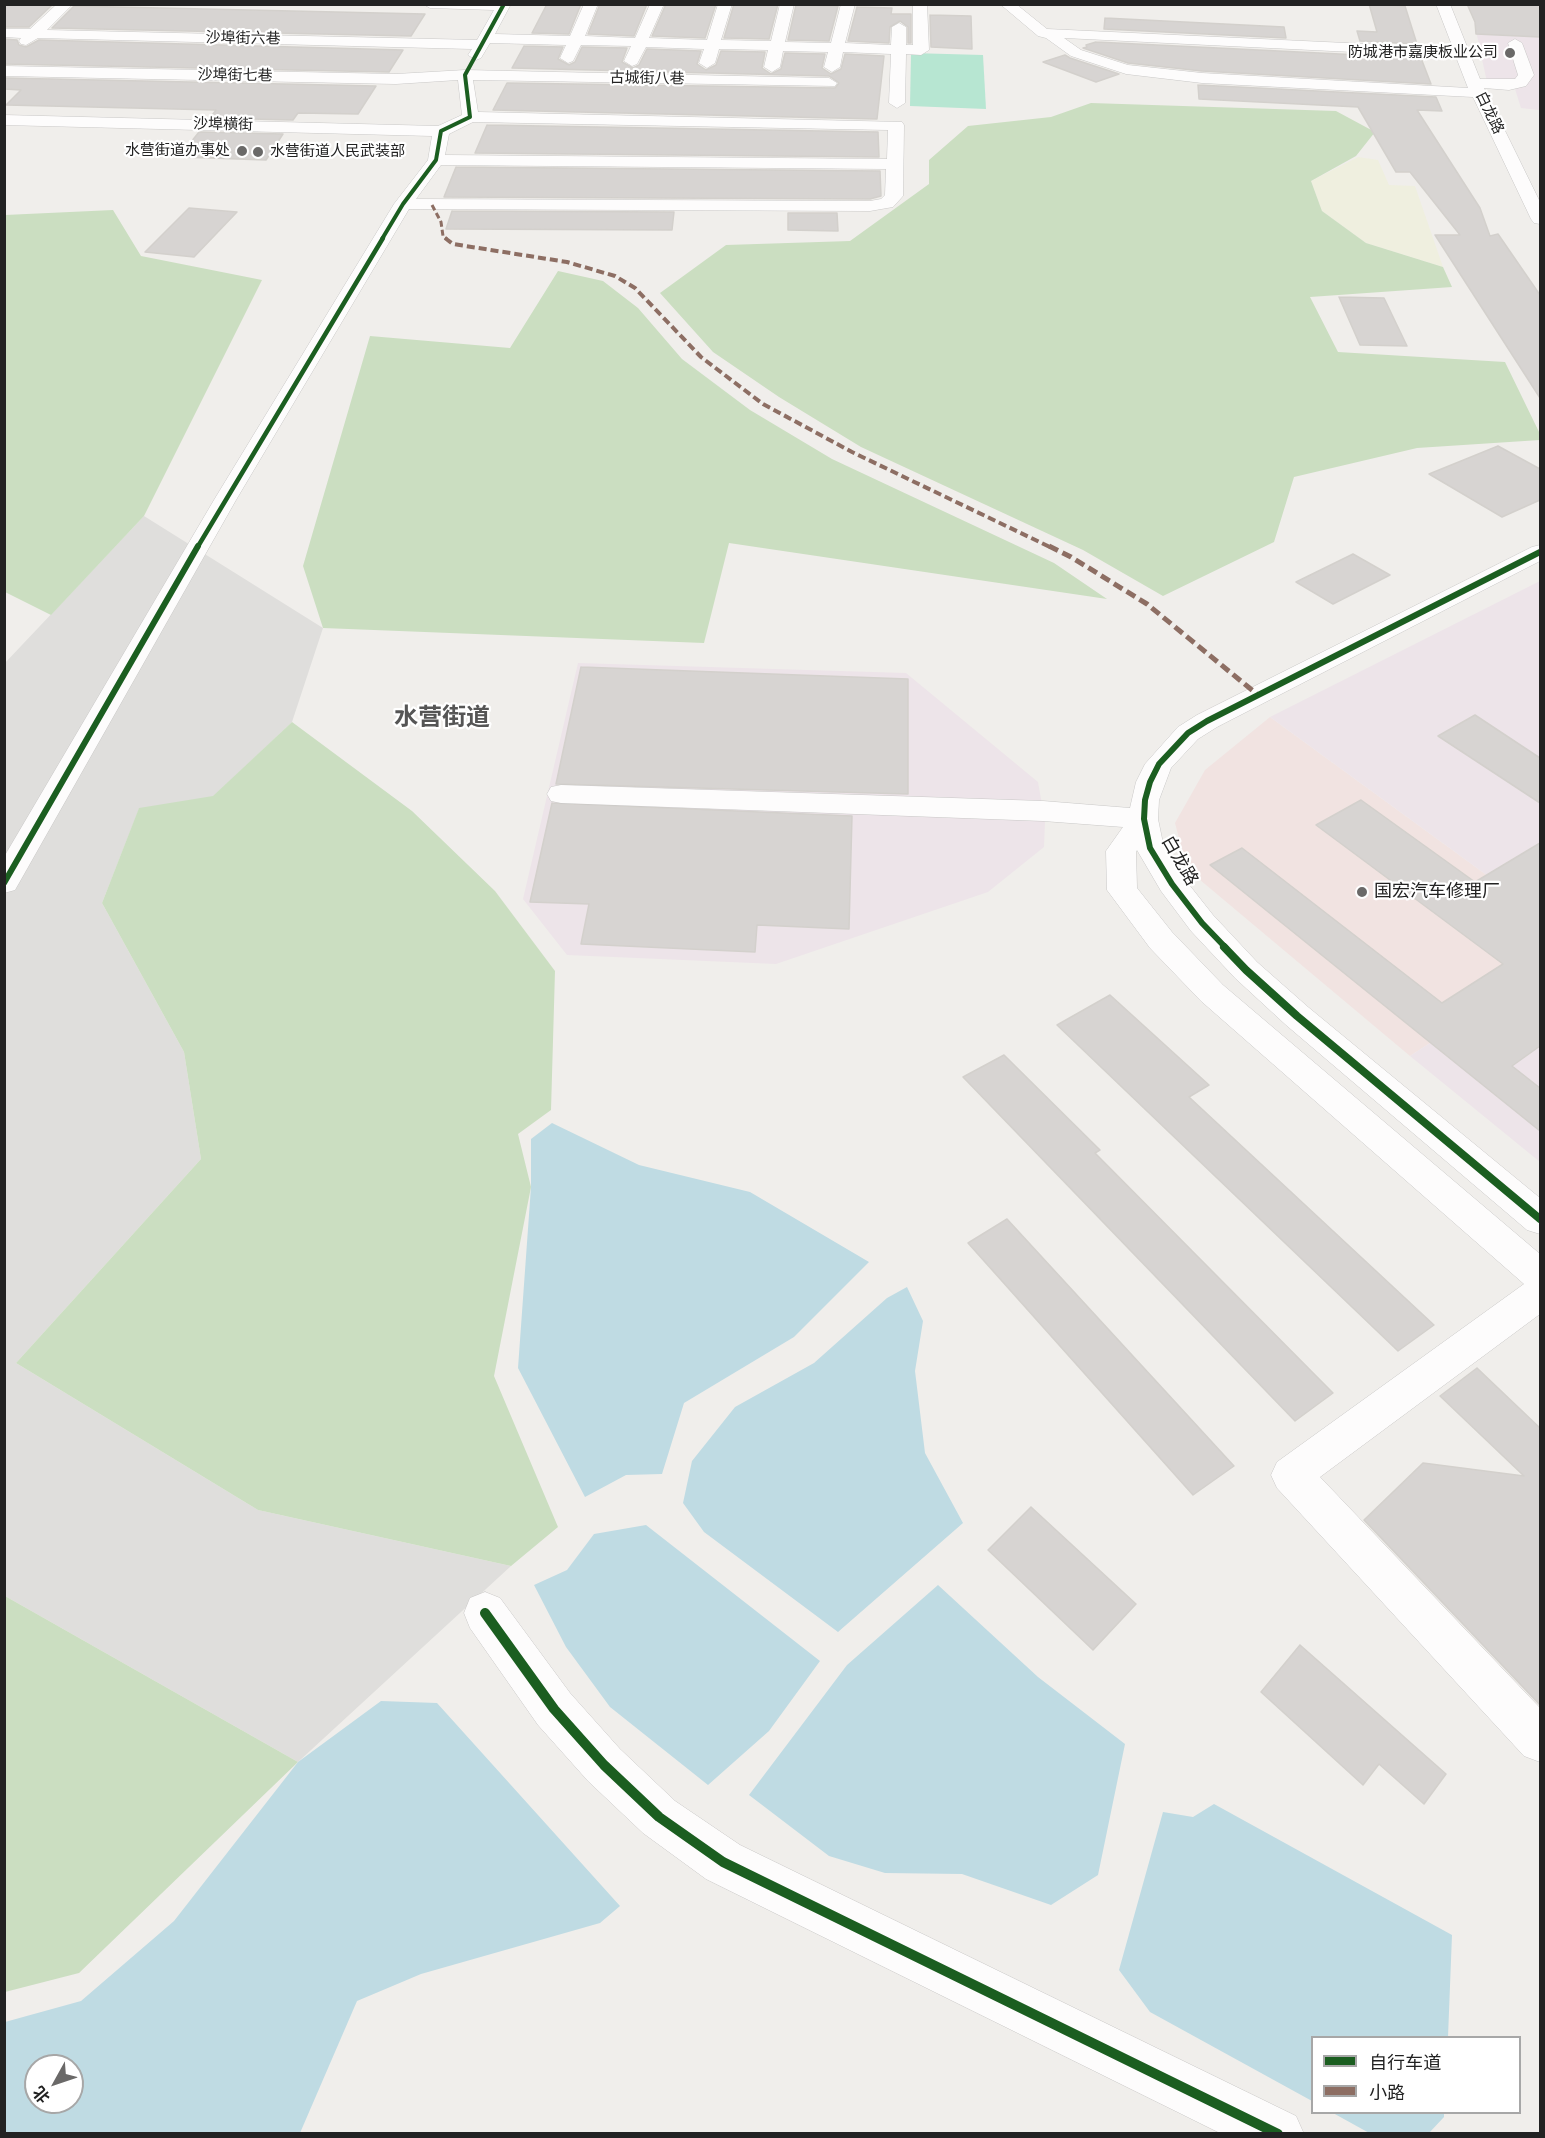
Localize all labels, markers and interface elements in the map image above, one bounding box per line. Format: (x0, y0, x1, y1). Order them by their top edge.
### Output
street label: 沙埠街六巷 (205, 29, 281, 49)
place label: 防城港市嘉庚板业公司 (1348, 44, 1498, 62)
marker: 防城港市嘉庚板业公司 (1503, 46, 1517, 60)
street label: 沙埠街七巷 (197, 66, 273, 86)
street label: 古城街八巷 (609, 69, 685, 89)
street label: 白龙路 (1471, 89, 1507, 137)
street label: 沙埠横街 (193, 115, 253, 135)
place label: 水营街道办事处 (125, 142, 230, 160)
place label: 水营街道人民武装部 (270, 143, 405, 161)
marker: 水营街道办事处 (235, 144, 249, 158)
marker: 水营街道人民武装部 (251, 145, 265, 159)
district label: 水营街道 (394, 705, 490, 733)
street label: 白龙路 (1156, 832, 1202, 890)
place label: 国宏汽车修理厂 (1374, 881, 1500, 903)
marker: 国宏汽车修理厂 (1355, 885, 1369, 899)
legend (1311, 2036, 1521, 2114)
text: 自行车道 (1369, 2052, 1441, 2073)
north arrow (24, 2054, 84, 2114)
text: 北 (29, 2082, 54, 2107)
text: 小路 (1369, 2082, 1405, 2103)

